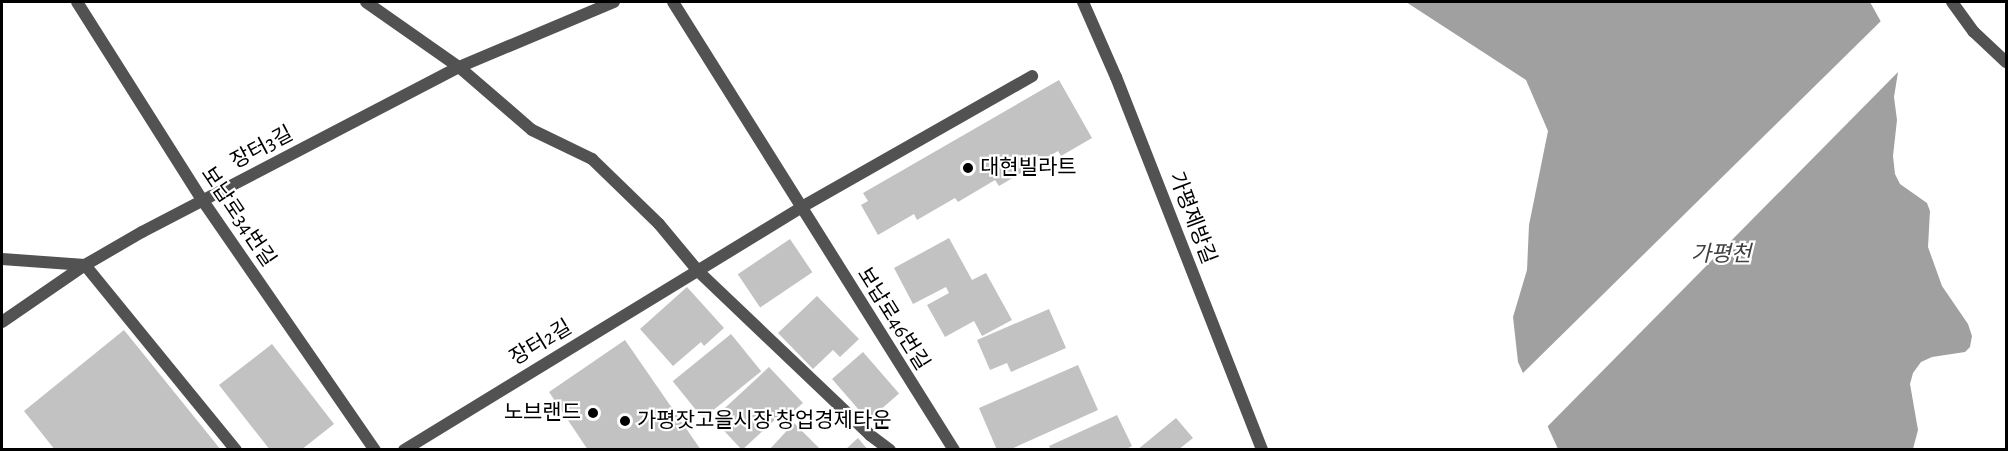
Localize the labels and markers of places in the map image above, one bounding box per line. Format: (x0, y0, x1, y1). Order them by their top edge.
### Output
place label: 대현빌라트 (980, 155, 1077, 181)
marker: 대현빌라트 (961, 161, 975, 175)
place label: 노브랜드 (504, 400, 581, 426)
marker: 노브랜드 (586, 406, 600, 420)
place label: 가평잣고을시장 창업경제타운 (637, 408, 892, 434)
marker: 가평잣고을시장 창업경제타운 (618, 414, 632, 428)

